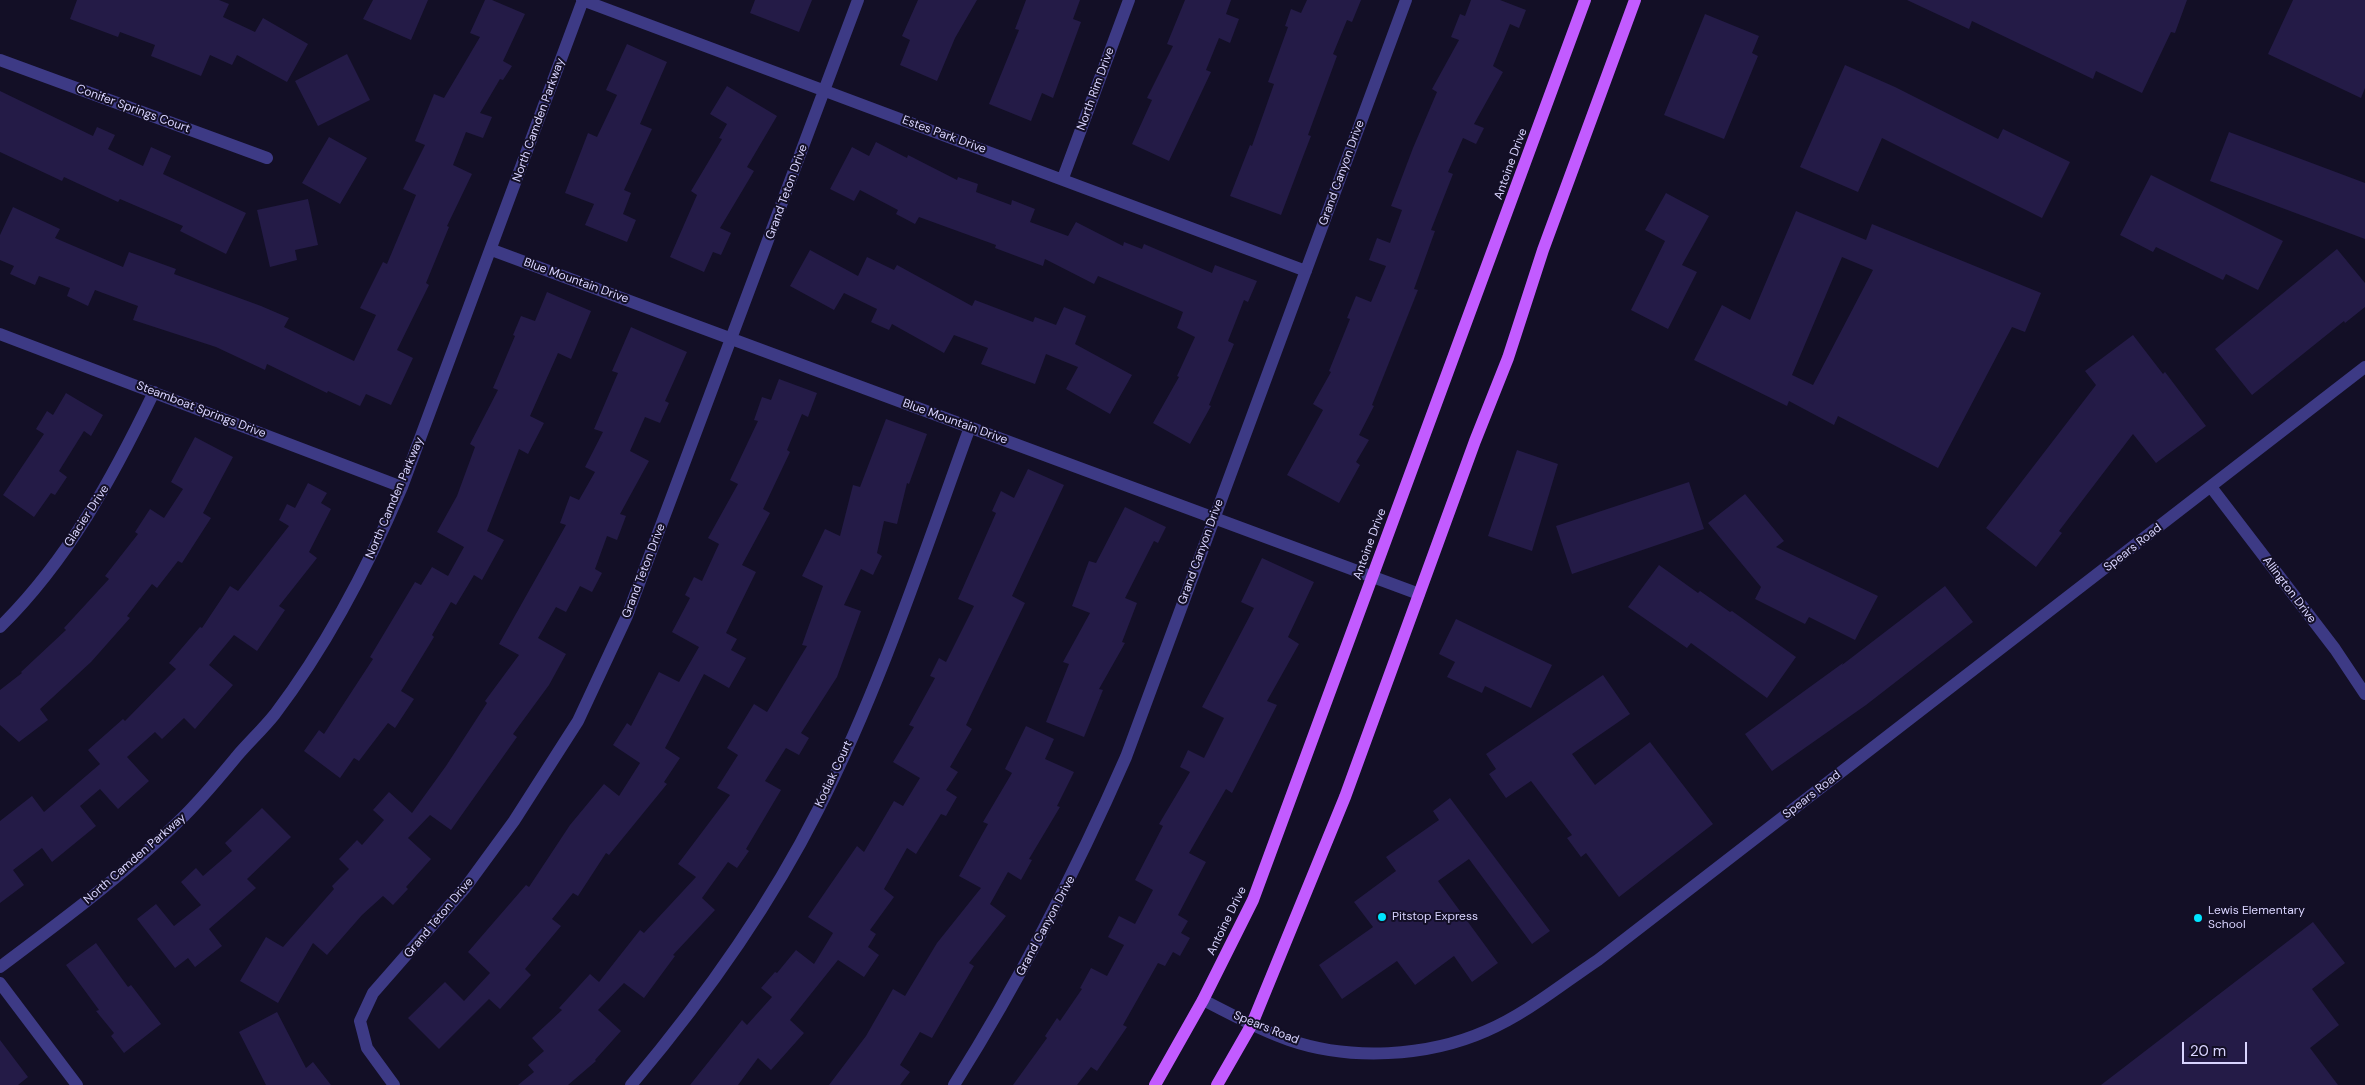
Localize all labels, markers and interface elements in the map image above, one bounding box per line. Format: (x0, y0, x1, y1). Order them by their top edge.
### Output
street label: North Rim Drive (1074, 46, 1118, 132)
street label: North Camden Parkway (510, 56, 568, 184)
street label: Conifer Springs Court (74, 82, 192, 136)
street label: Estes Park Drive (900, 113, 988, 157)
street label: Grand Canyon Drive (1316, 118, 1368, 228)
street label: Antoine Drive (1491, 126, 1531, 202)
street label: Grand Teton Drive (763, 143, 811, 241)
street label: Blue Mountain Drive (522, 255, 630, 307)
street label: Steamboat Springs Drive (134, 379, 268, 441)
street label: Blue Mountain Drive (901, 396, 1009, 448)
street label: North Camden Parkway (363, 435, 427, 561)
street label: Glacier Drive (62, 482, 112, 550)
street label: Grand Canyon Drive (1175, 497, 1227, 607)
street label: Antoine Drive (1350, 506, 1390, 582)
street label: Spears Road (2101, 521, 2165, 575)
street label: Grand Teton Drive (619, 522, 669, 620)
street label: Allington Drive (2259, 554, 2319, 626)
street label: Kodiak Court (812, 738, 856, 810)
street label: Spears Road (1780, 768, 1844, 822)
street label: North Camden Parkway (81, 811, 189, 907)
street label: Grand Canyon Drive (1014, 874, 1078, 978)
street label: Grand Teton Drive (401, 875, 477, 961)
street label: Antoine Drive (1204, 884, 1250, 958)
place label: Lewis Elementary School (2208, 904, 2305, 932)
place label: Pitstop Express (1392, 910, 1478, 924)
marker: Pitstop Express (1376, 911, 1388, 923)
marker: Lewis Elementary School (2192, 912, 2204, 924)
street label: Spears Road (1231, 1008, 1301, 1048)
scale bar (2185, 1032, 2250, 1064)
text: 20 m (2190, 1041, 2226, 1061)

